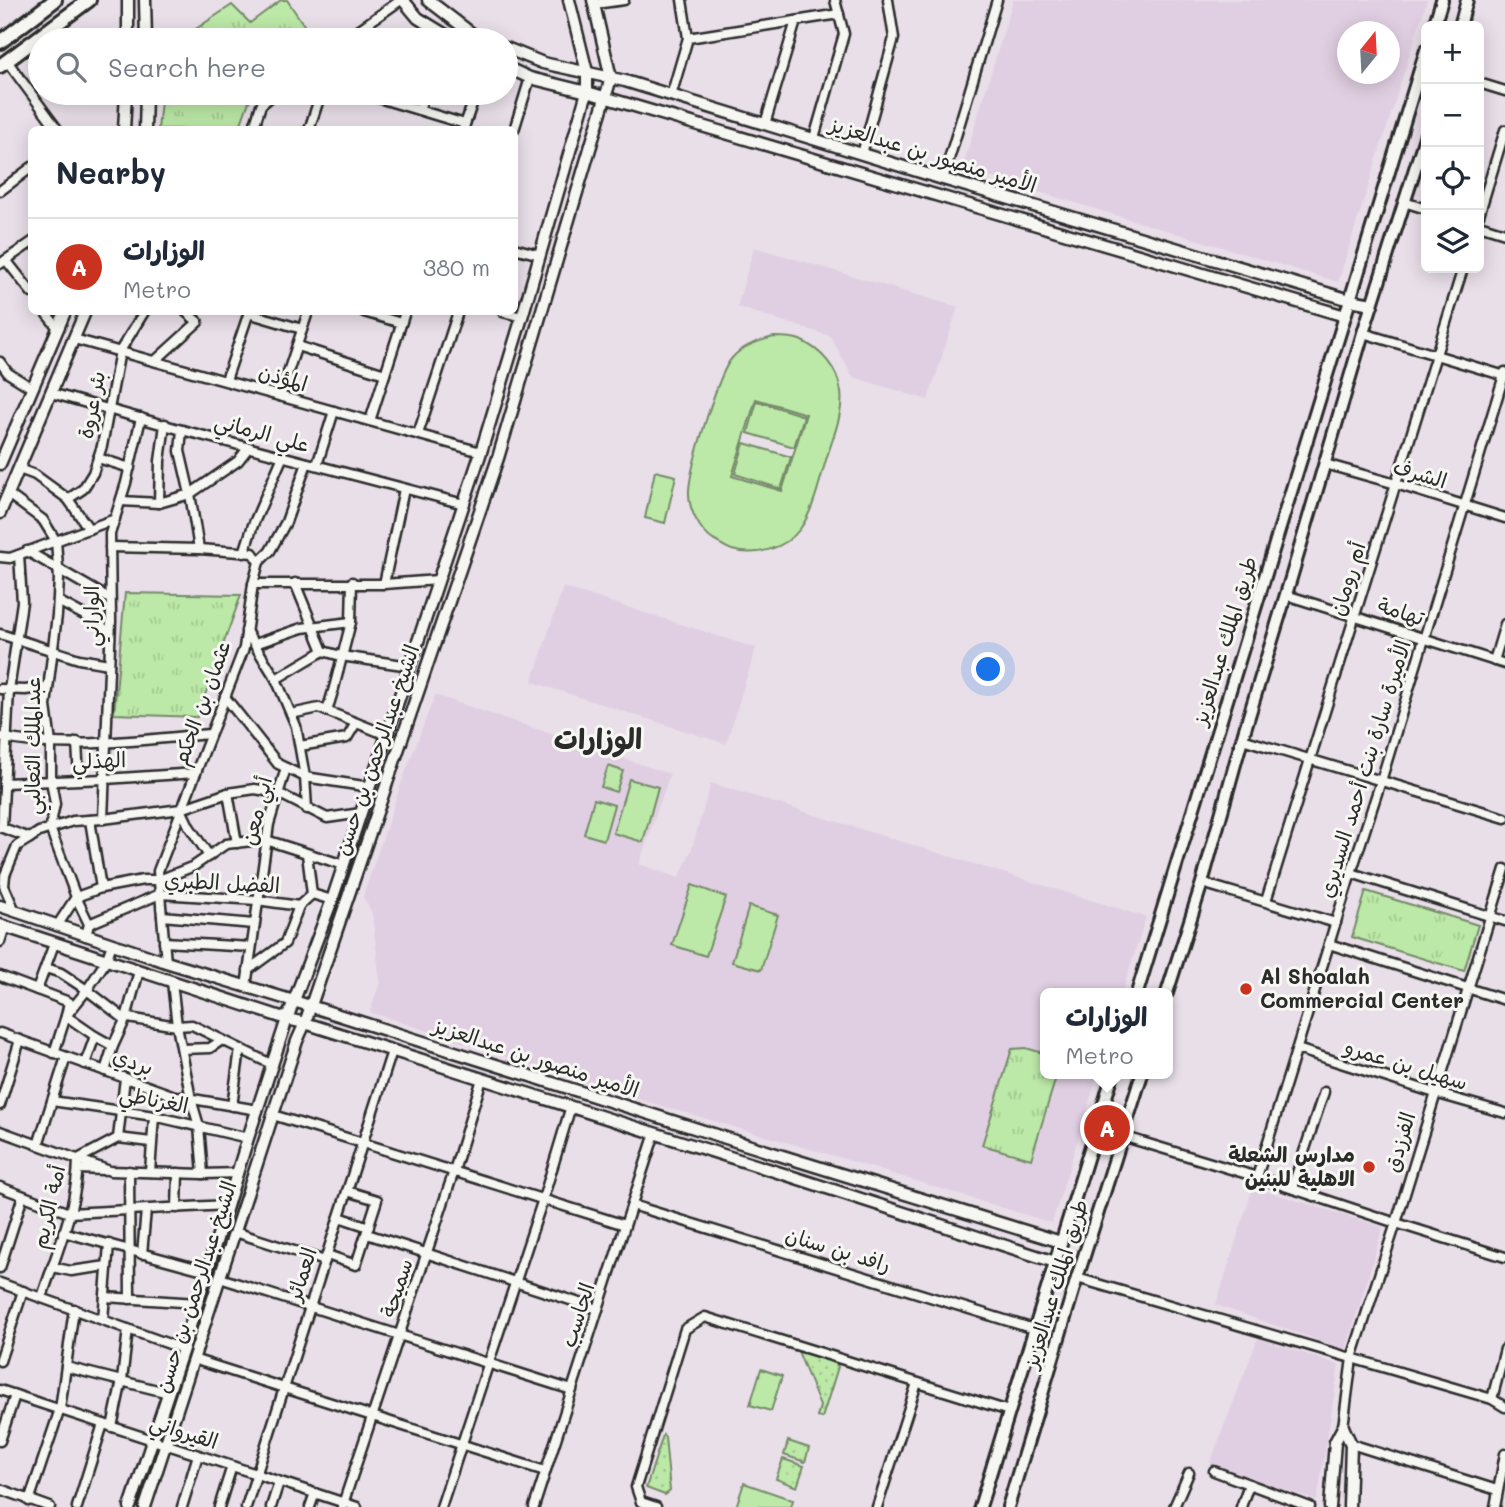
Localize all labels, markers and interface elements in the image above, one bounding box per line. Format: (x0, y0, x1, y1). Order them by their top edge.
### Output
north arrow (1337, 21, 1400, 84)
map controls (1421, 21, 1484, 273)
button: + (1421, 21, 1484, 84)
search box (28, 28, 518, 105)
icon: search (52, 48, 90, 86)
text: Search here (108, 50, 266, 84)
button: − (1421, 84, 1484, 147)
street label: الأمير منصور بن عبدالعزيز (824, 109, 1040, 199)
button: locate (1421, 147, 1484, 210)
text: Nearby (56, 152, 166, 192)
button: layers (1421, 210, 1484, 273)
text: الوزارات (123, 233, 205, 267)
text: A (71, 252, 87, 282)
text: 380 m (423, 252, 490, 282)
text: Metro (123, 274, 191, 304)
street label: المؤذن (255, 357, 311, 397)
street label: بئر عروة (71, 369, 111, 441)
street label: علي الرماني (210, 406, 313, 464)
street label: الشرف (1390, 452, 1451, 493)
street label: أم رومان (1323, 538, 1374, 620)
street label: طريق الملك عبدالعزيز (1184, 553, 1263, 730)
street label: الواراني (77, 585, 111, 647)
street label: تهامة (1375, 590, 1429, 631)
street label: عثمان بن الحكم (166, 636, 239, 770)
street label: الأميرة سارة بنت أحمد السديري (1311, 636, 1419, 902)
street label: الشيخ عبدالرحمن بن حسن (327, 640, 426, 859)
your location (971, 652, 1005, 686)
street label: عبدالملك الثعالبي (18, 677, 52, 815)
district label: الوزارات (554, 720, 642, 758)
street label: الهذلي (71, 745, 127, 781)
street label: أبي معن (234, 773, 284, 849)
street label: الفضل الطبري (163, 865, 281, 901)
place label: Al Shoalah Commercial Center (1260, 962, 1464, 1013)
marker: Al Shoalah Commercial Center (1238, 981, 1254, 997)
popup (1040, 988, 1173, 1079)
text: الوزارات (1066, 999, 1148, 1033)
street label: الأمير منصور بن عبدالعزيز (428, 1010, 643, 1104)
street label: سهيل بن عمرو (1340, 1031, 1471, 1096)
text: Metro (1066, 1040, 1133, 1070)
street label: بردي (109, 1041, 157, 1083)
street label: الغرناطي (116, 1079, 191, 1125)
pin: A (1084, 1102, 1130, 1154)
street label: الفرزدق (1377, 1108, 1420, 1175)
place label: مدارس الشعلة الاهلية للبنين (1228, 1140, 1355, 1192)
marker: مدارس الشعلة الاهلية للبنين (1361, 1159, 1377, 1175)
street label: أمة الكريم (25, 1162, 74, 1252)
street label: الشيخ عبدالرحمن بن حسن (147, 1177, 244, 1397)
street label: طريق الملك عبدالعزيز (1015, 1196, 1094, 1373)
street label: رافد بن سنان (782, 1220, 894, 1278)
street label: العمائر (279, 1243, 322, 1306)
street label: سميحة (373, 1255, 418, 1320)
street label: الحاسب (553, 1279, 601, 1351)
street label: القيرواني (145, 1407, 222, 1461)

